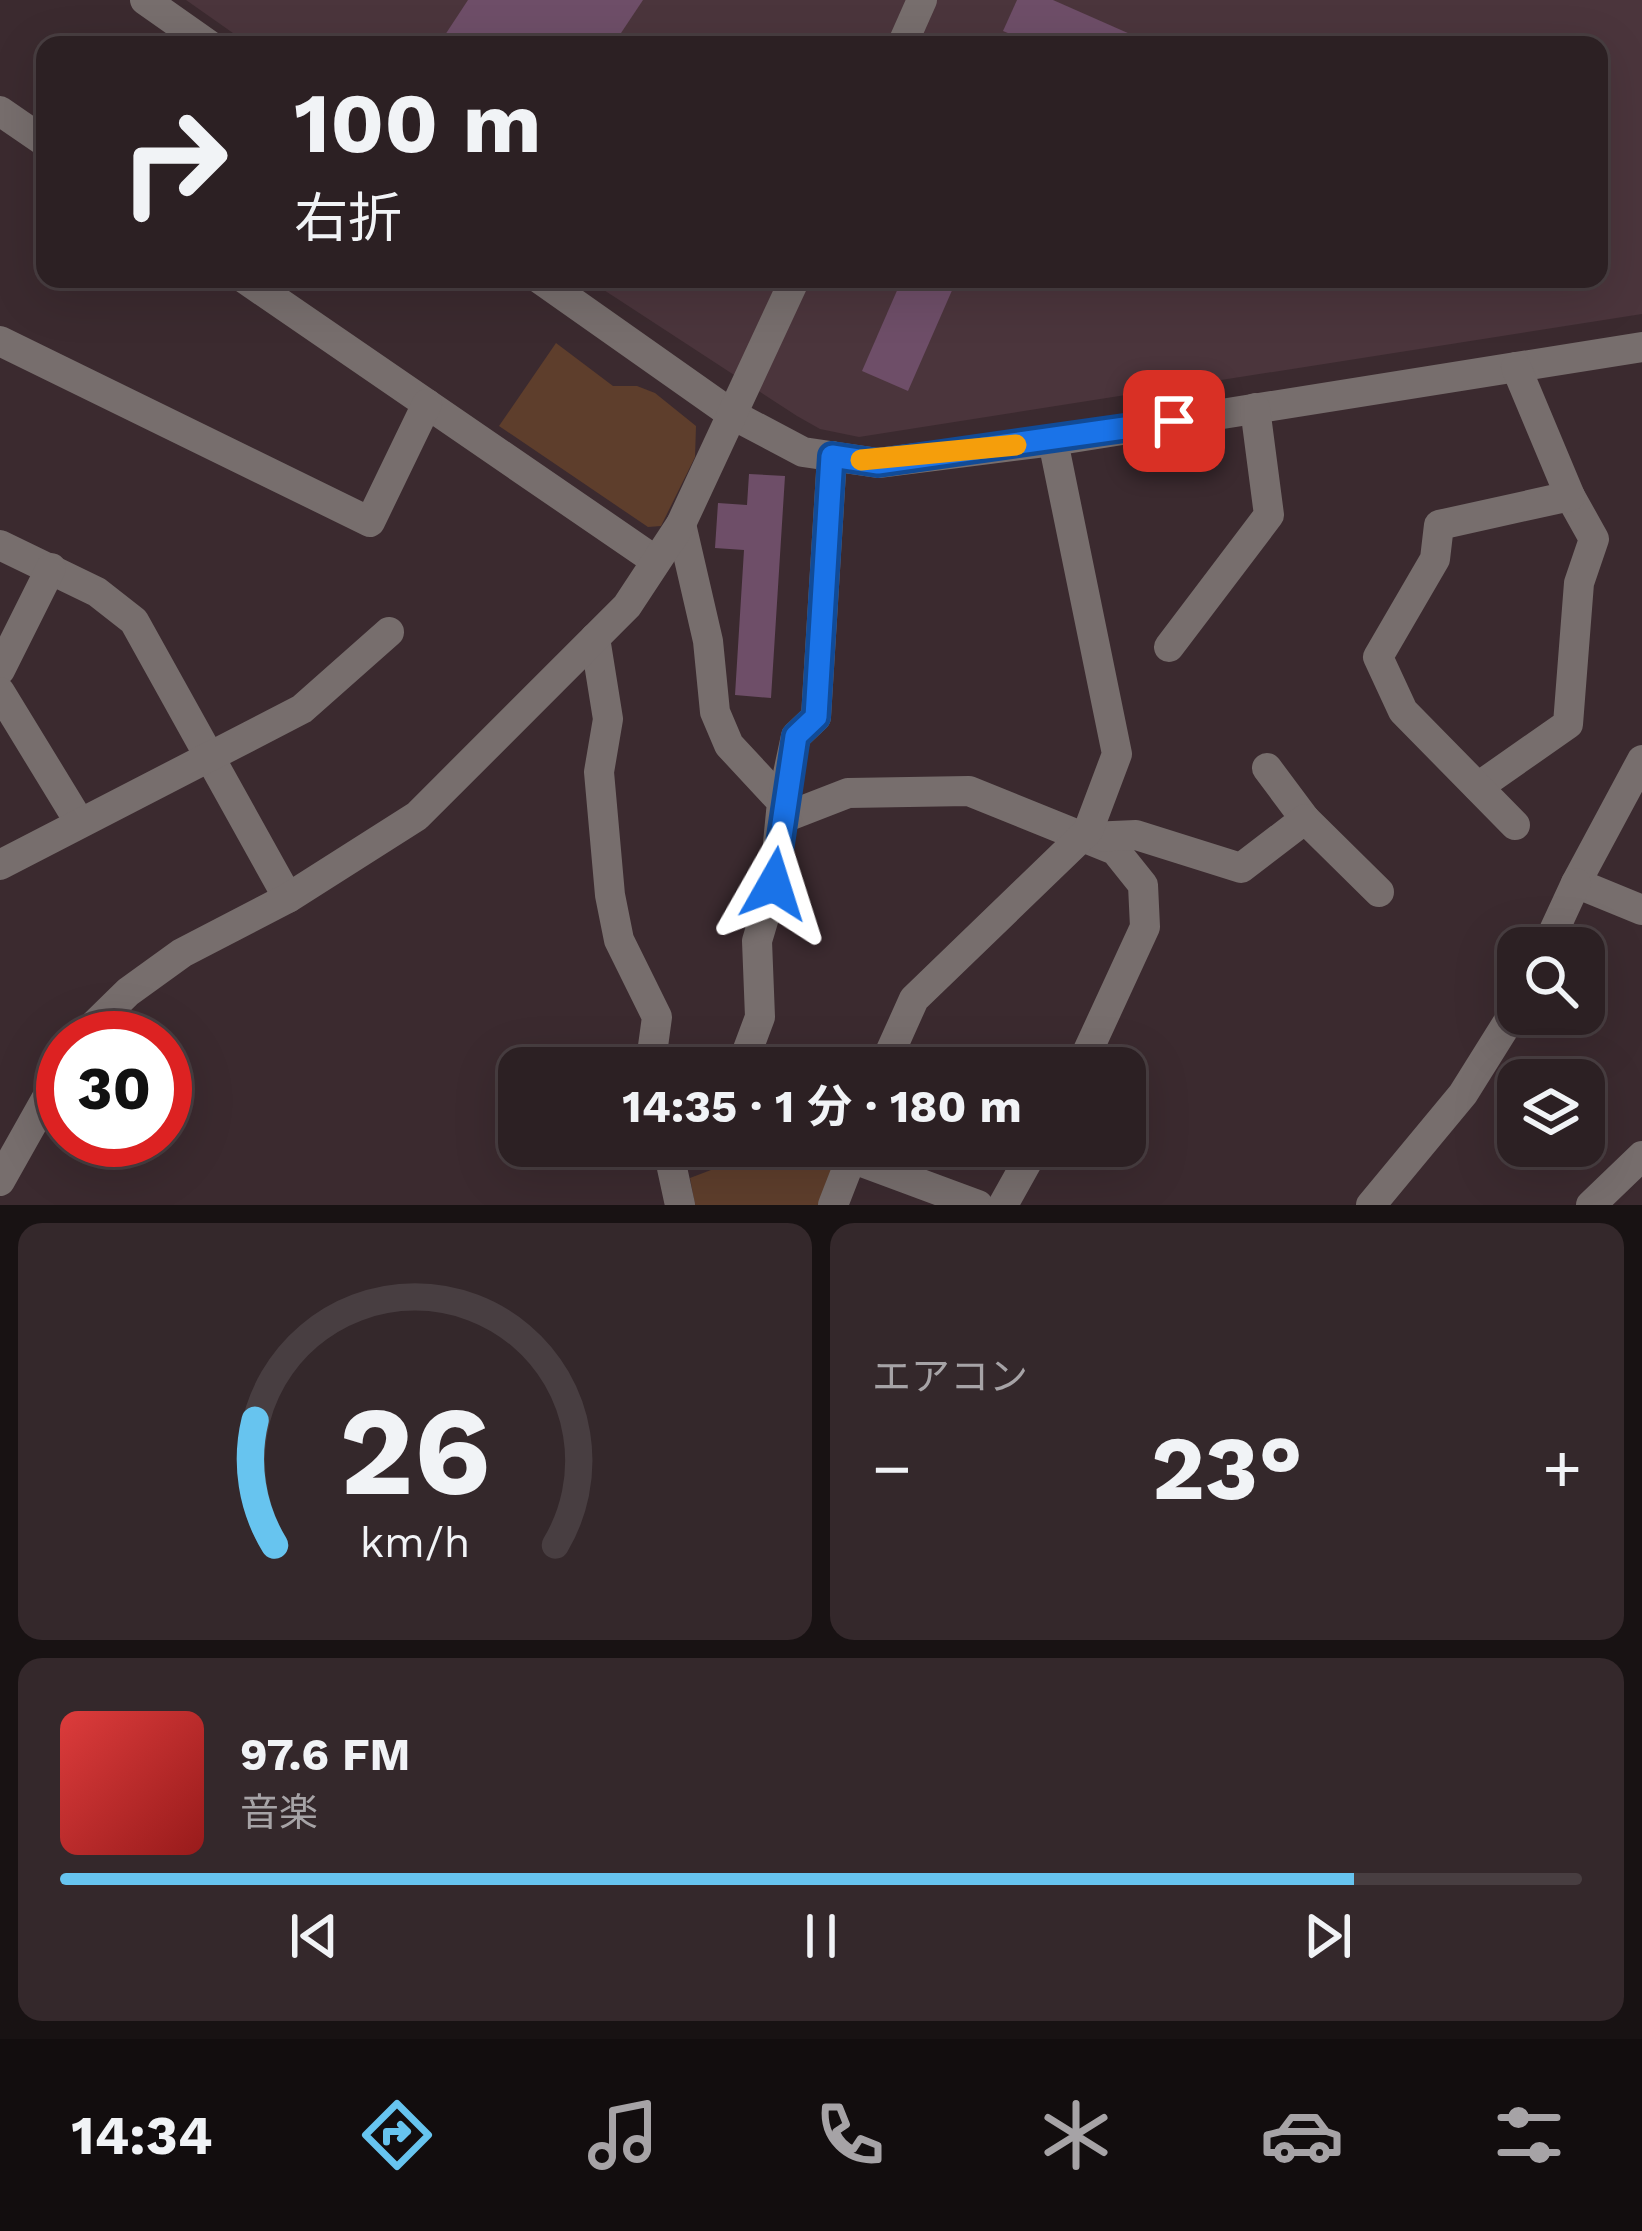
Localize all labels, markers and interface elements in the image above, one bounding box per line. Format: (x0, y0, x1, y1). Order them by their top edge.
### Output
text: 100 m (294, 74, 541, 172)
icon: right (96, 84, 252, 240)
text: 右折 (294, 187, 402, 250)
pin (1123, 370, 1225, 472)
icon: arrive (1141, 388, 1207, 454)
position arrow (711, 821, 837, 947)
map controls (1497, 927, 1605, 1167)
button: search (1497, 927, 1605, 1035)
speed limit sign: 30 (36, 1011, 192, 1167)
button: layers (1497, 1059, 1605, 1167)
text: 14:35 · 1 分 · 180 m (622, 1080, 1022, 1133)
text: エアコン (872, 1354, 1028, 1399)
text: 26 (339, 1378, 491, 1524)
text: 23° (1151, 1415, 1303, 1521)
text: − (872, 1430, 912, 1507)
text: + (1542, 1430, 1582, 1507)
text: km/h (360, 1516, 470, 1566)
text: 97.6 FM (240, 1728, 410, 1781)
text: 音楽 (240, 1790, 318, 1835)
icon: previous (281, 1903, 347, 1969)
icon: pause (788, 1903, 854, 1969)
icon: next (1295, 1903, 1361, 1969)
icon: directions (355, 2093, 439, 2177)
icon: music (581, 2093, 665, 2177)
icon: phone (808, 2093, 892, 2177)
icon: climate (1034, 2093, 1118, 2177)
icon: car (1260, 2093, 1344, 2177)
icon: filters (1487, 2093, 1571, 2177)
text: 14:34 (71, 2104, 213, 2167)

